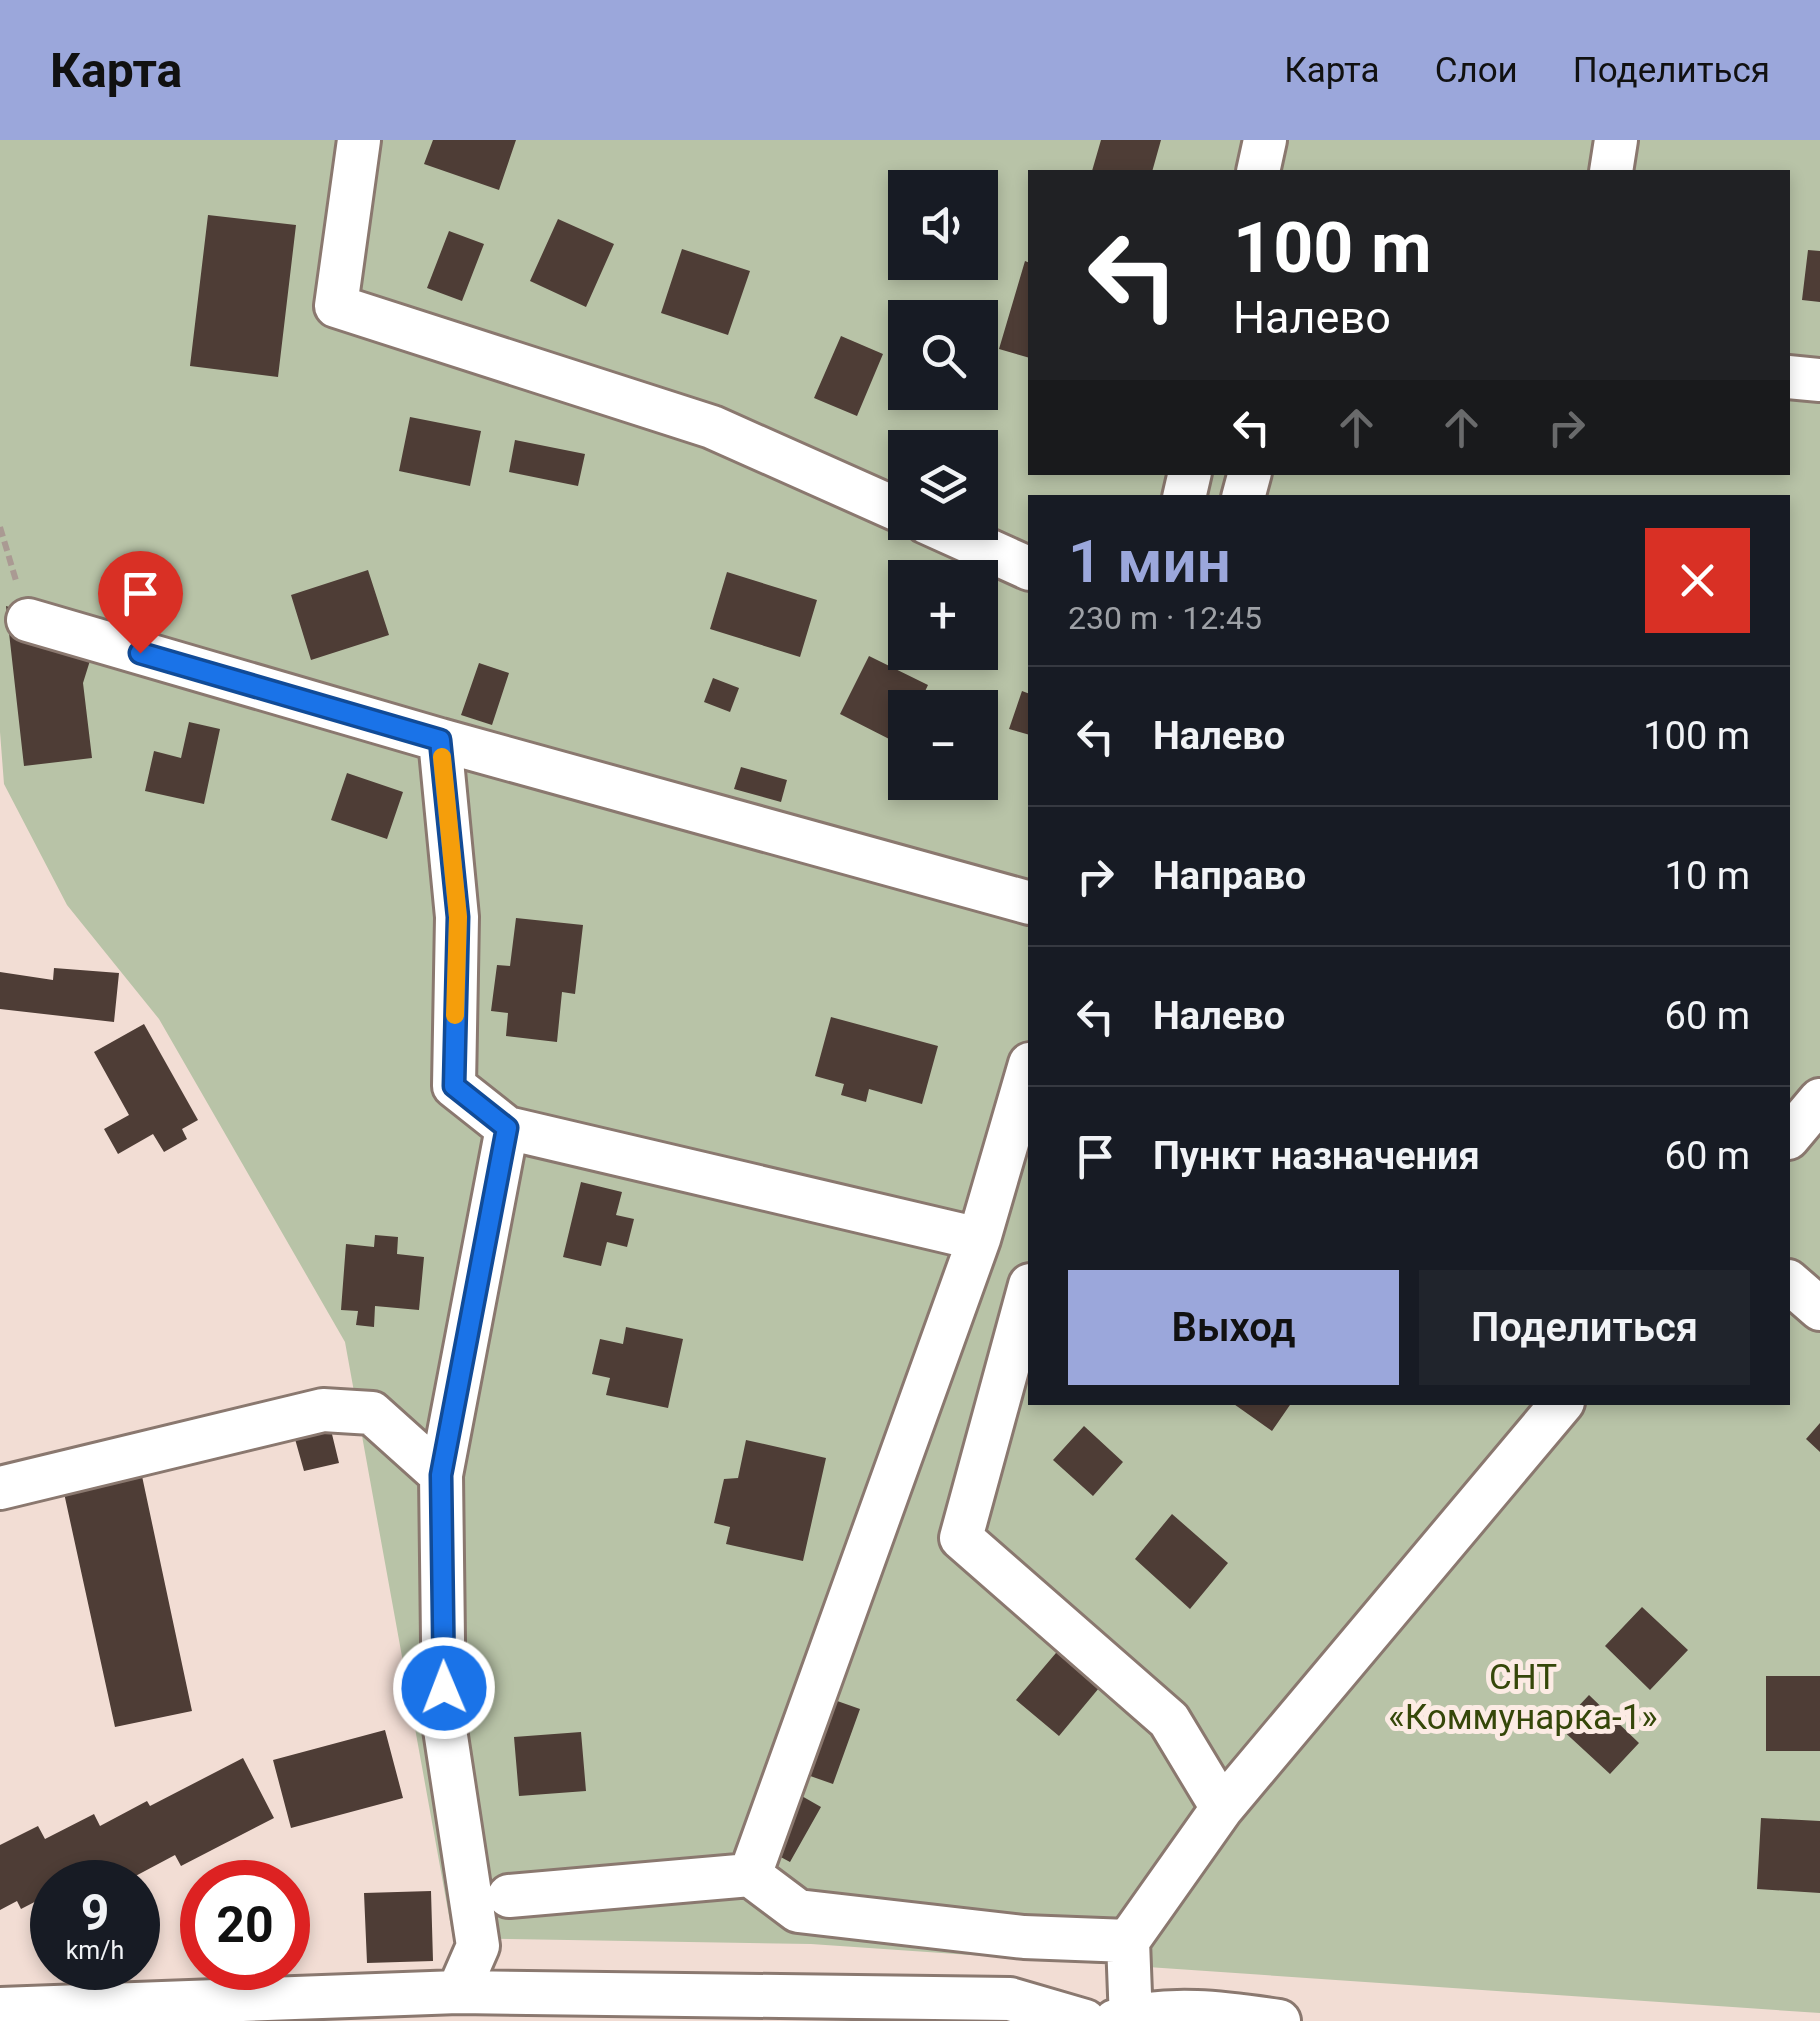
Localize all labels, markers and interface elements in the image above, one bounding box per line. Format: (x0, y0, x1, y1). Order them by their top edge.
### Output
text: Карта (50, 42, 182, 99)
text: Карта (1284, 50, 1380, 91)
text: Слои (1435, 50, 1518, 91)
text: Поделиться (1573, 50, 1770, 91)
map controls (888, 170, 998, 800)
button: sound (888, 170, 998, 280)
text: 100 m (1233, 207, 1432, 289)
icon: left (1068, 210, 1198, 340)
text: Налево (1233, 291, 1391, 344)
button: search (888, 300, 998, 410)
icon: left (1224, 400, 1279, 455)
icon: ahead (1329, 400, 1384, 455)
icon: ahead (1434, 400, 1489, 455)
icon: right (1539, 400, 1594, 455)
button: layers (888, 430, 998, 540)
text: 1 мин (1068, 526, 1231, 597)
button: close (1645, 528, 1750, 633)
pin (98, 551, 183, 654)
button: + (888, 560, 998, 670)
icon: arrive (113, 566, 168, 621)
text: 230 m · 12:45 (1068, 599, 1262, 637)
button: − (888, 690, 998, 800)
icon: left (1068, 709, 1123, 764)
text: Налево (1153, 714, 1285, 758)
text: 100 m (1643, 714, 1750, 758)
icon: right (1068, 849, 1123, 904)
text: Направо (1153, 854, 1306, 898)
text: 10 m (1665, 854, 1750, 898)
icon: left (1068, 989, 1123, 1044)
text: Налево (1153, 994, 1285, 1038)
text: 60 m (1665, 994, 1750, 1038)
icon: arrive (1068, 1129, 1123, 1184)
text: Пункт назначения (1153, 1134, 1480, 1178)
text: 60 m (1665, 1134, 1750, 1178)
button: Выход (1068, 1270, 1399, 1385)
button: Поделиться (1419, 1270, 1750, 1385)
position arrow (392, 1636, 496, 1740)
park label: СНТ «Коммунарка-1» (1388, 1657, 1658, 1738)
speed limit sign: 20 (180, 1860, 310, 1990)
text: 9 (81, 1884, 109, 1942)
text: km/h (66, 1936, 124, 1965)

